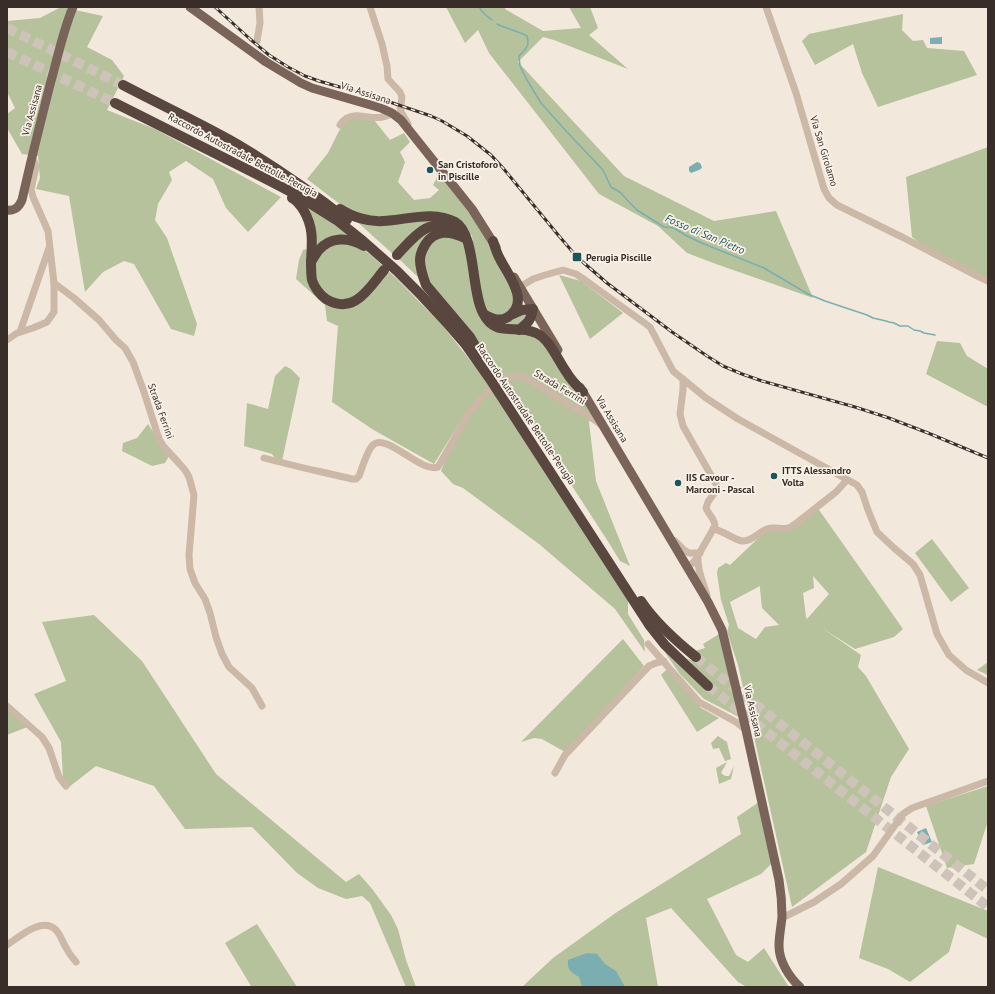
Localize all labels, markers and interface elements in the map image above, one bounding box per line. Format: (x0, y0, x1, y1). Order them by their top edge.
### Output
street label: Via Assisana (338, 78, 393, 107)
street label: Via Assisana (19, 83, 45, 138)
street label: Raccordo Autostradale Bettolle-Perugia (166, 110, 320, 200)
street label: Via San Girolamo (807, 113, 841, 188)
place label: San Cristoforo in Piscille (438, 158, 499, 183)
marker: San Cristoforo in Piscille (425, 165, 435, 175)
water label: Fosso di San Pietro (663, 211, 748, 257)
marker: Perugia Piscille (571, 251, 583, 263)
place label: Perugia Piscille (586, 251, 651, 264)
street label: Raccordo Autostradale Bettolle-Perugia (474, 341, 578, 487)
street label: Strada Ferrini (532, 367, 588, 407)
street label: Strada Ferrini (145, 382, 177, 440)
street label: Via Assisana (592, 392, 631, 445)
place label: ITTS Alessandro Volta (781, 464, 852, 489)
place label: IIS Cavour - Marconi - Pascal (686, 471, 754, 496)
marker: ITTS Alessandro Volta (769, 471, 779, 481)
marker: IIS Cavour - Marconi - Pascal (673, 478, 683, 488)
street label: Via Assisana (741, 683, 765, 738)

